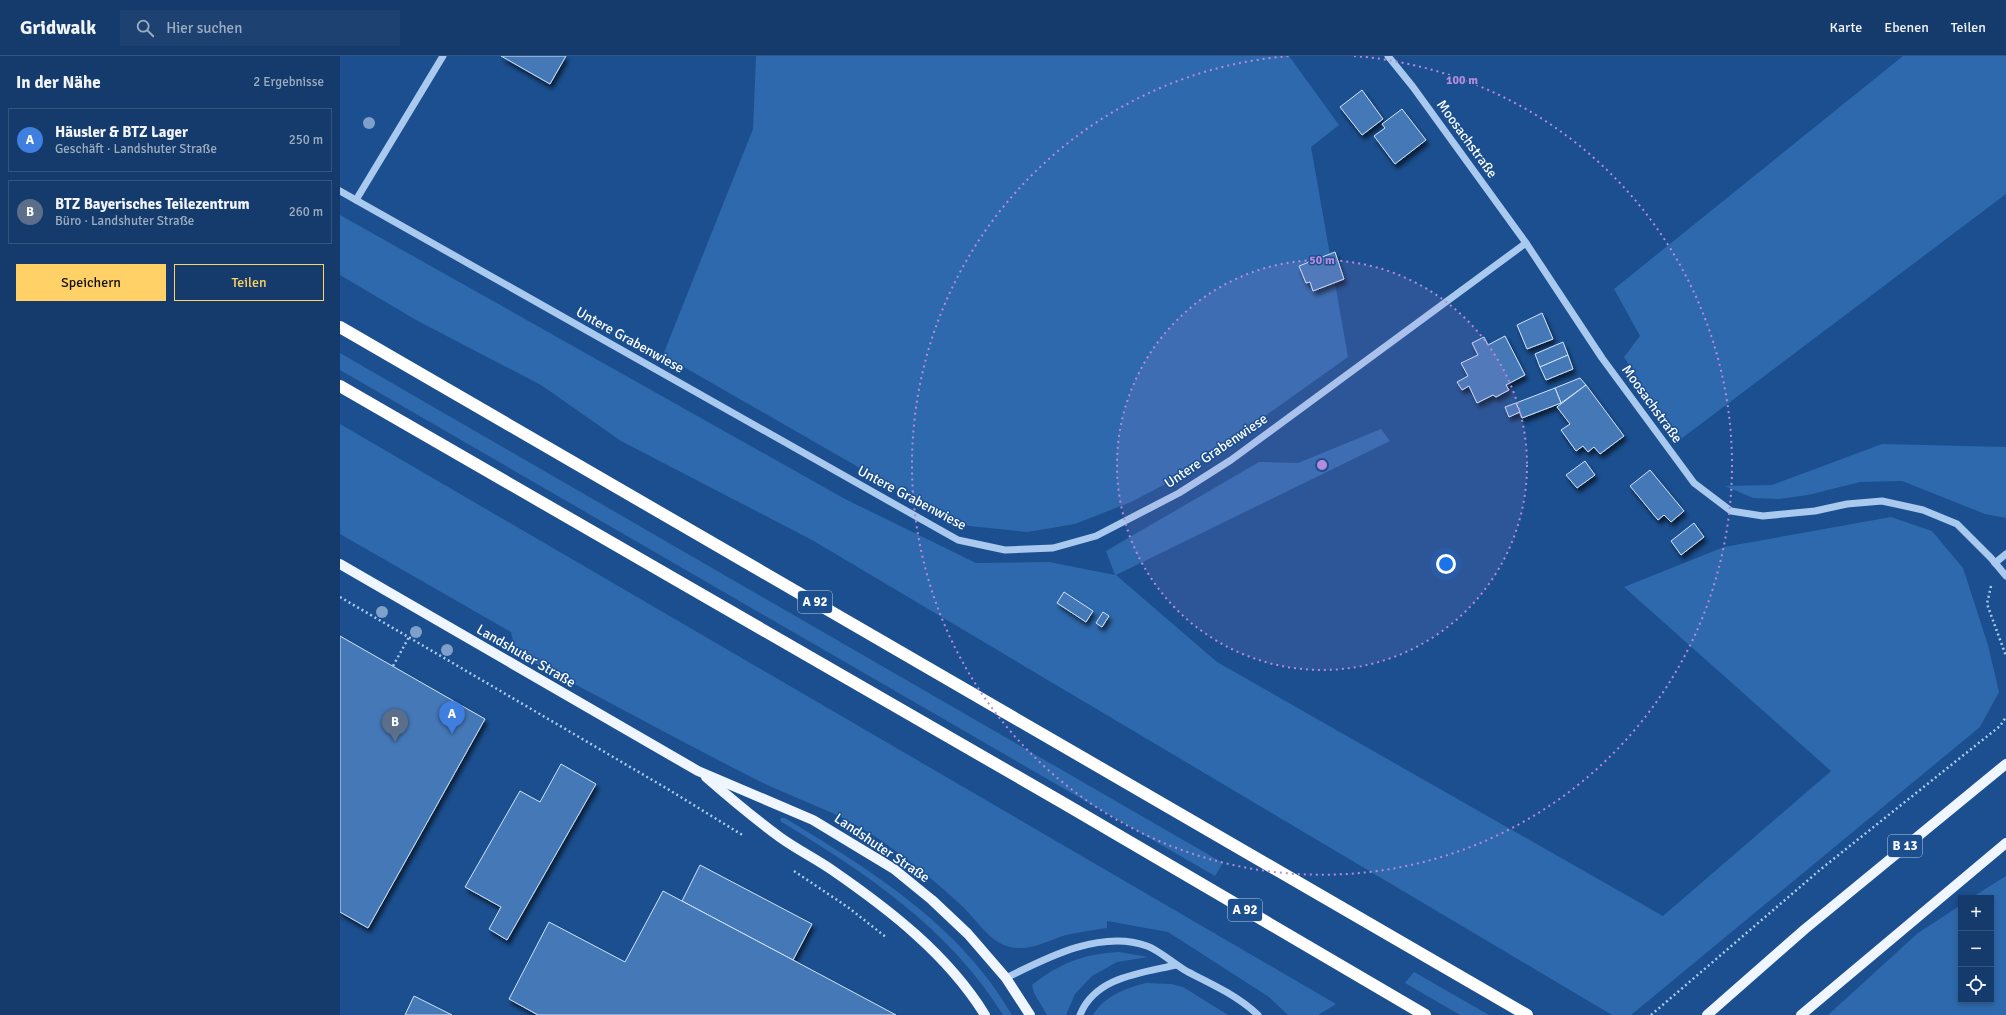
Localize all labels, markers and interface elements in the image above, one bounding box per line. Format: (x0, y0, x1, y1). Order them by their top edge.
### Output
search box (120, 10, 400, 46)
text: Gridwalk (20, 16, 96, 40)
icon: search (134, 17, 156, 39)
text: Hier suchen (166, 19, 242, 37)
text: Karte (1830, 19, 1862, 36)
text: Ebenen (1884, 19, 1929, 36)
text: Teilen (1951, 19, 1986, 36)
text: In der Nähe (16, 72, 101, 93)
text: 100 m (1446, 73, 1478, 88)
text: 2 Ergebnisse (253, 74, 324, 90)
street label: Moosachstraße (1433, 97, 1501, 181)
text: Häusler & BTZ Lager (55, 123, 188, 141)
text: A (26, 132, 34, 148)
text: 250 m (289, 132, 323, 148)
text: Geschäft · Landshuter Straße (55, 141, 217, 157)
text: BTZ Bayerisches Teilezentrum (55, 195, 250, 213)
text: B (26, 204, 34, 220)
text: 260 m (289, 204, 323, 220)
text: Büro · Landshuter Straße (55, 213, 194, 229)
text: 50 m (1309, 253, 1335, 268)
button: Speichern (16, 264, 166, 301)
button: Teilen (174, 264, 324, 301)
street label: Untere Grabenwiese (573, 303, 687, 377)
street label: Moosachstraße (1618, 362, 1686, 446)
street label: Untere Grabenwiese (1161, 410, 1271, 492)
centre of rings (1315, 458, 1329, 472)
street label: Untere Grabenwiese (855, 462, 969, 534)
your location (1436, 554, 1456, 574)
road number: A 92 (798, 591, 832, 613)
street label: Landshuter Straße (474, 621, 578, 691)
pin: A (439, 701, 465, 734)
pin: B (382, 709, 408, 742)
street label: Landshuter Straße (831, 810, 933, 886)
road number: B 13 (1888, 835, 1922, 857)
map controls (1958, 895, 1994, 1003)
button: + (1958, 895, 1994, 931)
road number: A 92 (1228, 899, 1262, 921)
button: − (1958, 931, 1994, 967)
button: locate (1958, 967, 1994, 1003)

